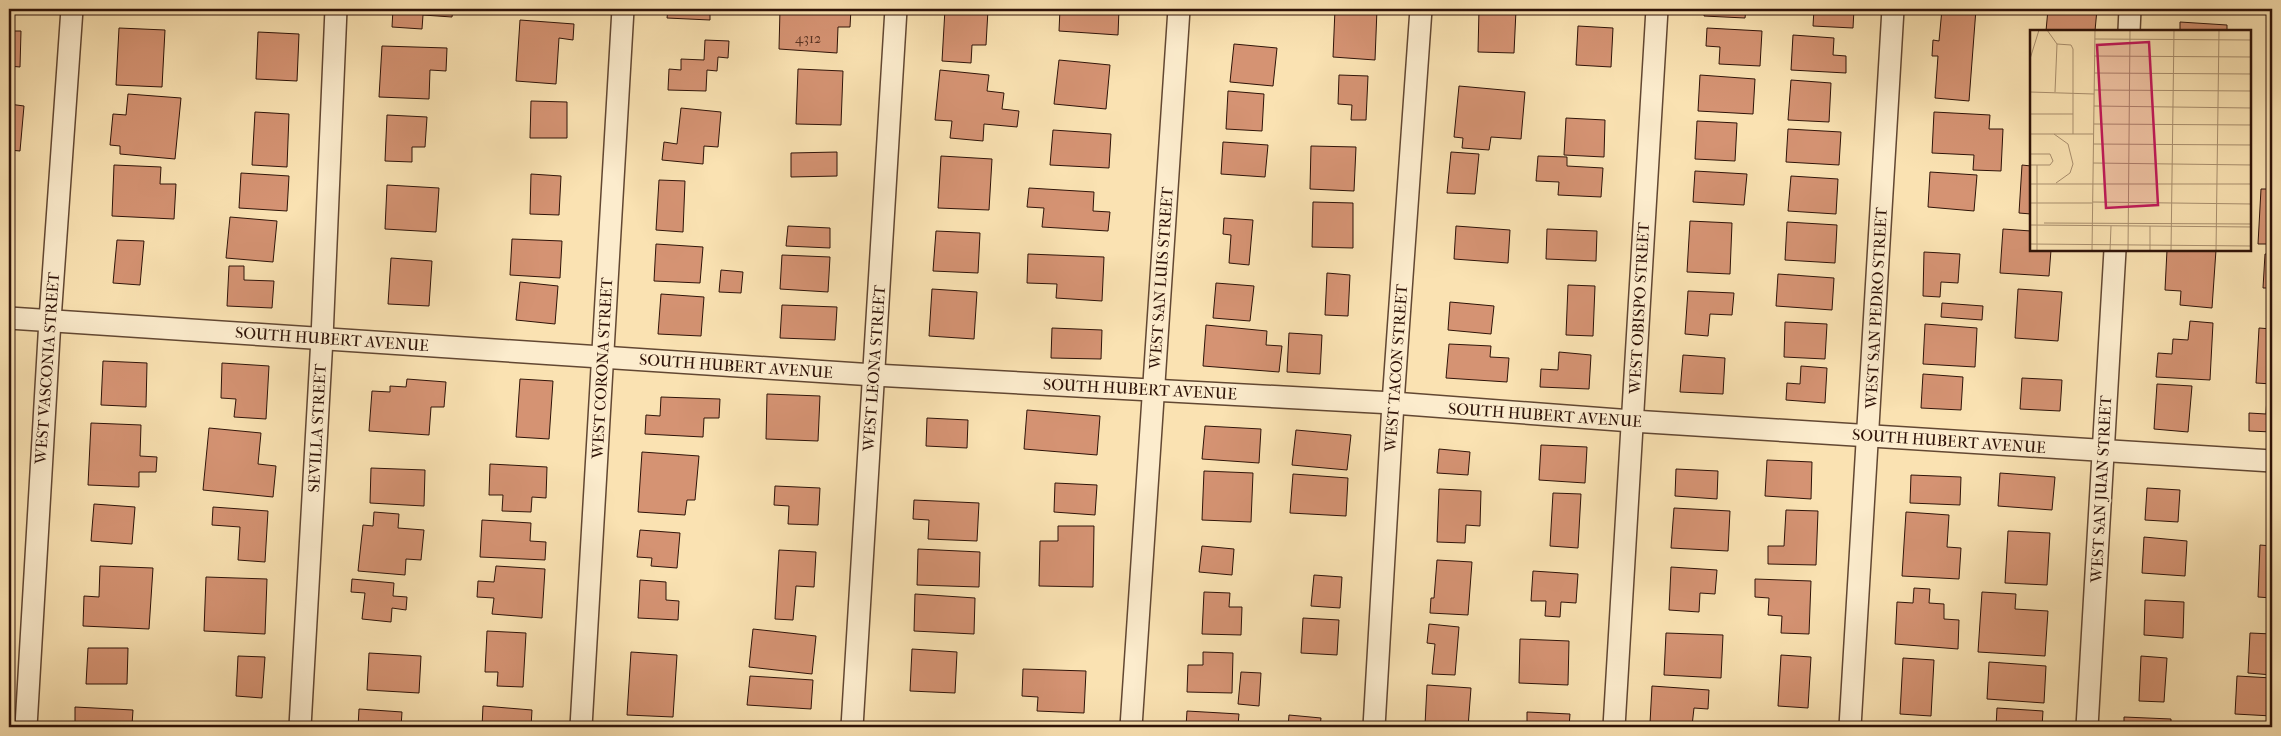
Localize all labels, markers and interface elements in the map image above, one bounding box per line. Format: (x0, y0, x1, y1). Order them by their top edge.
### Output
house number: 4312 (795, 30, 821, 47)
inset map (2030, 30, 2251, 251)
street label: WEST SAN LUIS STREET (1145, 186, 1177, 371)
street label: WEST SAN PEDRO STREET (1861, 207, 1891, 410)
street label: WEST OBISPO STREET (1625, 221, 1653, 395)
street label: WEST VASCONIA STREET (31, 271, 63, 466)
street label: WEST CORONA STREET (588, 277, 616, 460)
street label: WEST TACON STREET (1381, 283, 1411, 454)
street label: WEST LEONA STREET (859, 284, 889, 453)
street label: SOUTH HUBERT AVENUE (234, 323, 430, 355)
street label: SOUTH HUBERT AVENUE (638, 350, 834, 382)
street label: SEVILLA STREET (304, 363, 330, 493)
street label: SOUTH HUBERT AVENUE (1042, 374, 1238, 404)
street label: WEST SAN JUAN STREET (2087, 395, 2115, 584)
street label: SOUTH HUBERT AVENUE (1447, 399, 1643, 431)
street label: SOUTH HUBERT AVENUE (1851, 425, 2047, 457)

